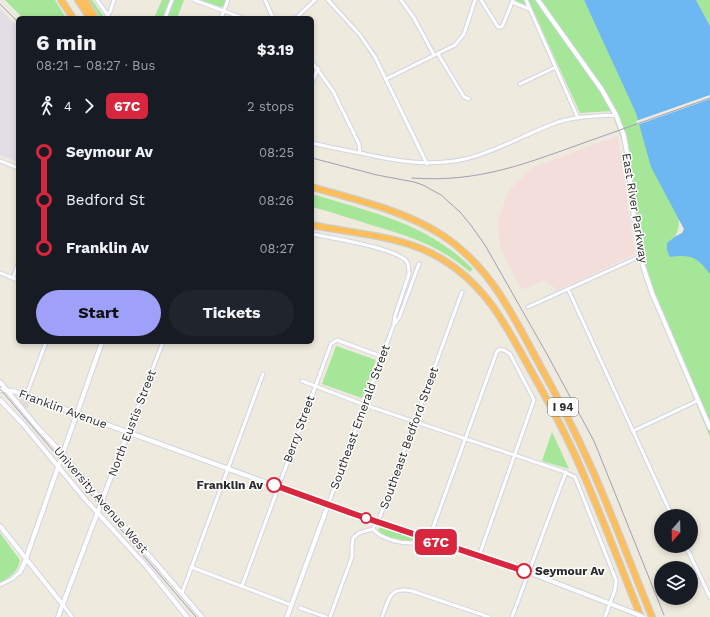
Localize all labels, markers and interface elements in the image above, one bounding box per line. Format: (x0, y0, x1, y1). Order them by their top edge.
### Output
text: 6 min (36, 30, 97, 55)
text: $3.19 (257, 41, 294, 59)
text: 08:21 – 08:27 · Bus (36, 58, 155, 73)
icon: walk (36, 95, 58, 117)
icon: forward (78, 95, 100, 117)
text: 67C (114, 98, 140, 114)
text: 4 (64, 99, 72, 114)
text: 2 stops (247, 99, 294, 114)
text: Seymour Av (66, 143, 153, 161)
text: 08:25 (259, 145, 294, 160)
street label: East River Parkway (619, 152, 651, 265)
text: Bedford St (66, 191, 145, 209)
text: 08:26 (259, 193, 294, 208)
text: Franklin Av (66, 239, 149, 257)
text: 08:27 (259, 241, 294, 256)
button: Start (36, 290, 161, 336)
button: Tickets (169, 290, 294, 336)
street label: Southeast Emerald Street (327, 343, 393, 491)
street label: Southeast Bedford Street (377, 365, 441, 511)
street label: North Eustis Street (105, 368, 159, 478)
street label: Franklin Avenue (17, 387, 109, 431)
street label: Berry Street (280, 393, 318, 465)
road number: I 94 (548, 398, 578, 416)
street label: University Avenue West (51, 444, 151, 556)
marker: Franklin Av (266, 477, 282, 493)
place label: Franklin Av (197, 478, 263, 492)
north arrow (654, 509, 698, 553)
map controls (654, 509, 698, 605)
unlabelled marker (360, 512, 372, 524)
line badge: 67C (413, 529, 459, 555)
text: 67C (423, 534, 449, 550)
button: layers (654, 561, 698, 605)
marker: Seymour Av (516, 563, 532, 579)
place label: Seymour Av (535, 564, 605, 578)

